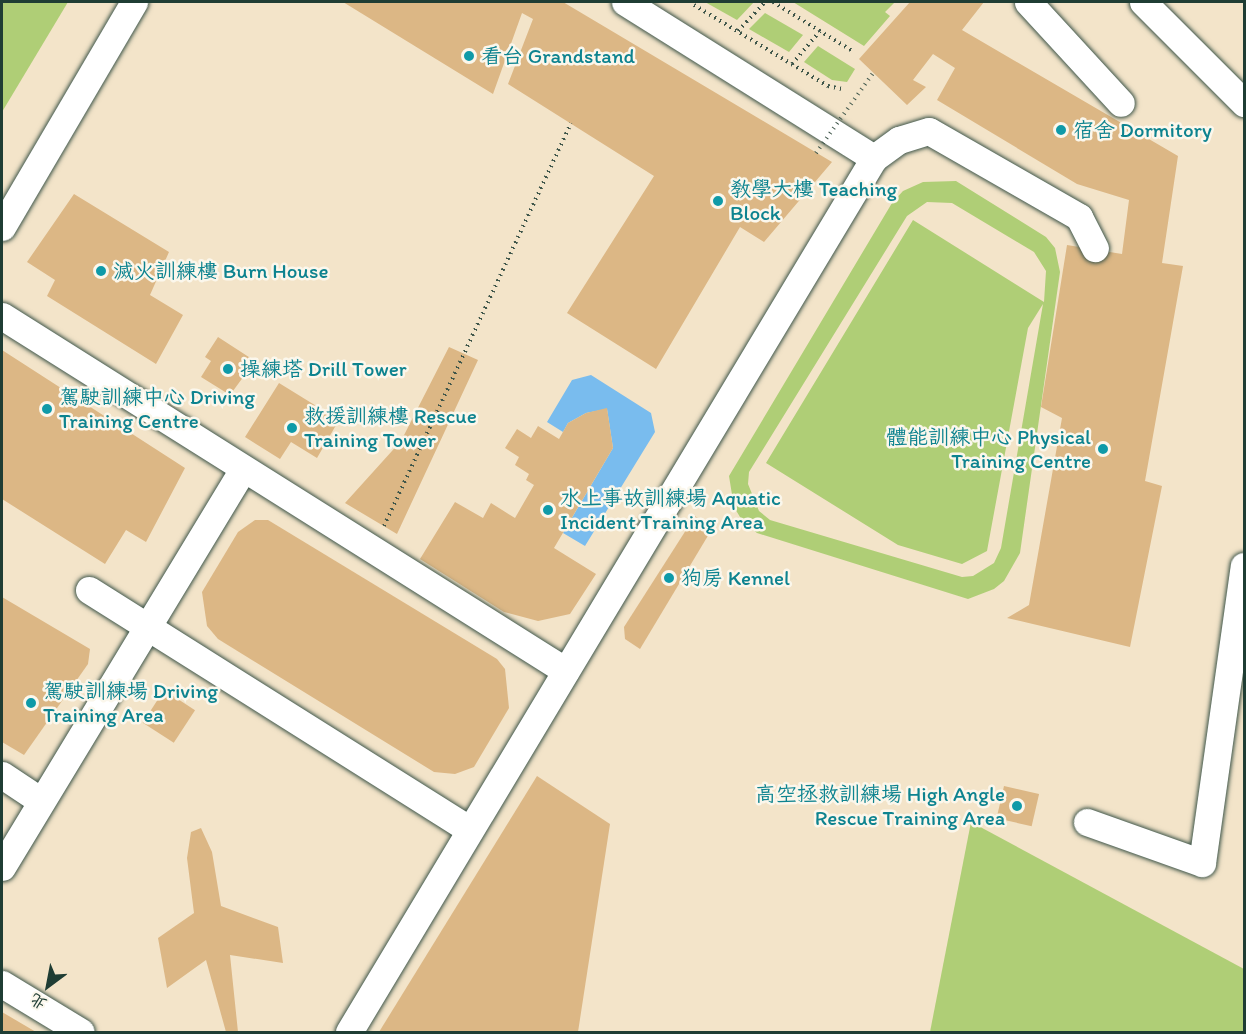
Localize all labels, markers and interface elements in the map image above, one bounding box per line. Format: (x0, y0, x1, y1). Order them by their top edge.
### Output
place label: 看台 Grandstand (481, 43, 635, 69)
marker: 看台 Grandstand (462, 49, 476, 63)
place label: 宿舍 Dormitory (1073, 117, 1212, 143)
marker: 宿舍 Dormitory (1054, 123, 1068, 137)
place label: 教學大樓 Teaching Block (730, 176, 897, 226)
marker: 教學大樓 Teaching Block (711, 194, 725, 208)
place label: 滅火訓練樓 Burn House (113, 258, 328, 284)
marker: 滅火訓練樓 Burn House (94, 264, 108, 278)
place label: 操練塔 Drill Tower (240, 356, 405, 382)
marker: 操練塔 Drill Tower (221, 362, 235, 376)
place label: 駕駛訓練中心 Driving Training Centre (59, 384, 255, 434)
marker: 駕駛訓練中心 Driving Training Centre (40, 402, 54, 416)
place label: 救援訓練樓 Rescue Training Tower (304, 403, 477, 453)
marker: 救援訓練樓 Rescue Training Tower (285, 421, 299, 435)
place label: 體能訓練中心 Physical Training Centre (886, 424, 1091, 474)
marker: 體能訓練中心 Physical Training Centre (1096, 442, 1110, 456)
place label: 水上事故訓練場 Aquatic Incident Training Area (560, 485, 781, 535)
marker: 水上事故訓練場 Aquatic Incident Training Area (541, 503, 555, 517)
place label: 狗房 Kennel (681, 565, 790, 591)
marker: 狗房 Kennel (662, 571, 676, 585)
place label: 駕駛訓練場 Driving Training Area (43, 678, 218, 728)
marker: 駕駛訓練場 Driving Training Area (24, 696, 38, 710)
place label: 高空拯救訓練場 High Angle Rescue Training Area (755, 781, 1005, 831)
marker: 高空拯救訓練場 High Angle Rescue Training Area (1010, 799, 1024, 813)
north arrow (18, 956, 78, 1016)
text: 北 (26, 989, 50, 1014)

